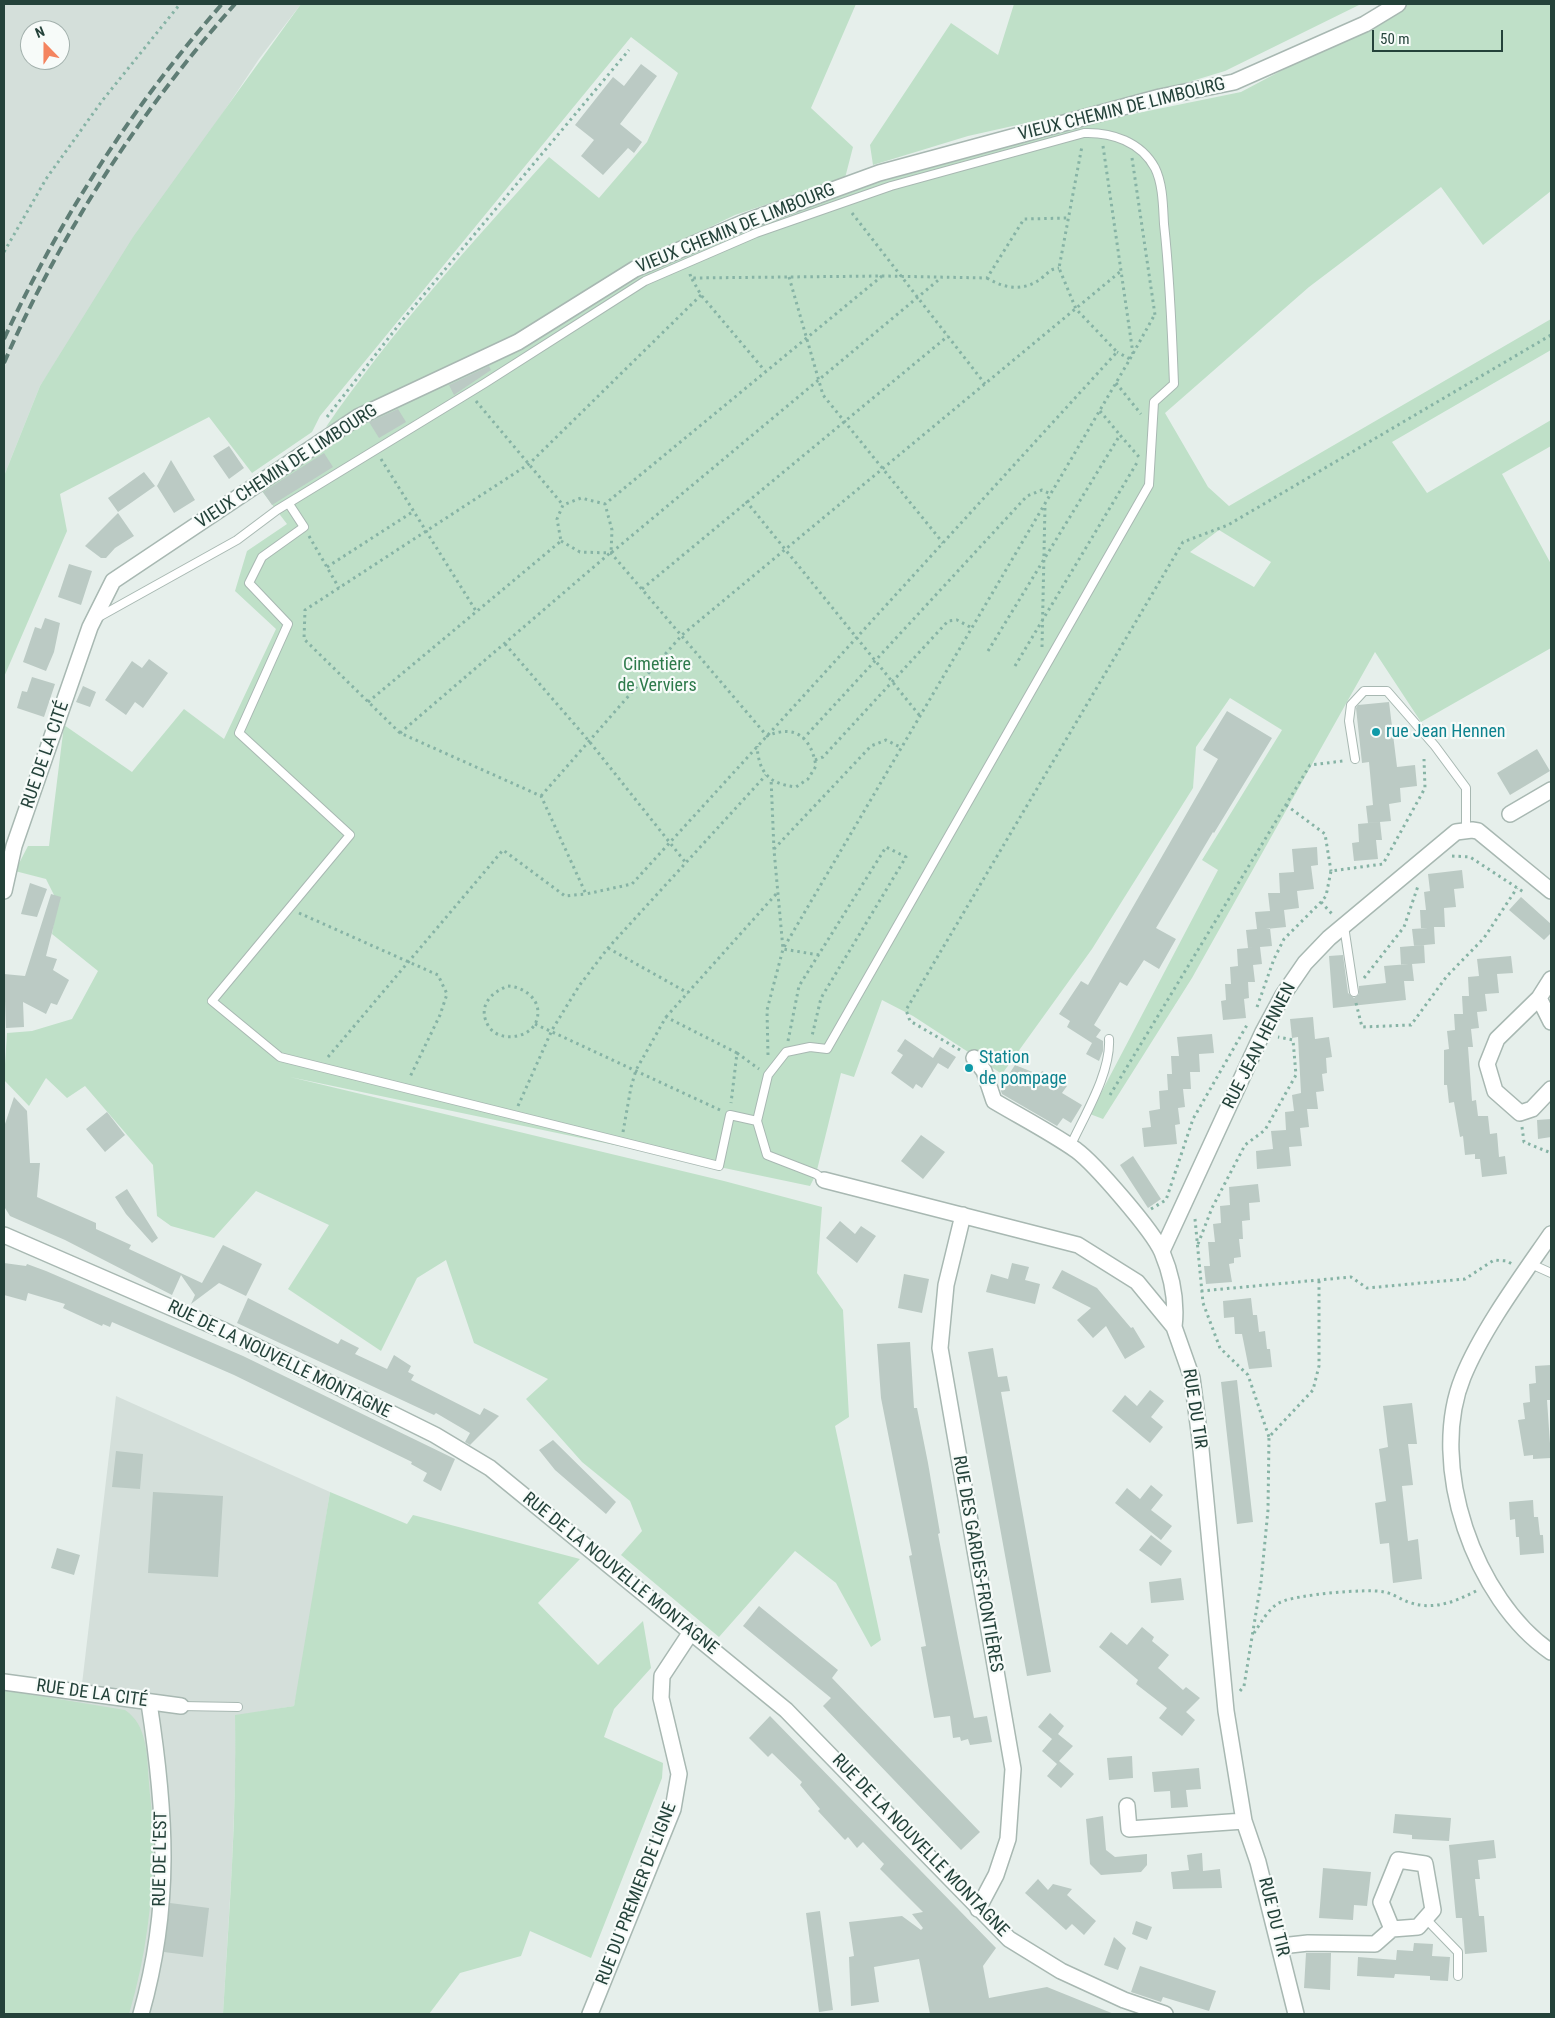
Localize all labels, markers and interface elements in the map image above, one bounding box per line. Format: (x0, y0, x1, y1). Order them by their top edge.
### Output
north arrow (20, 20, 70, 70)
scale bar (1375, 20, 1506, 52)
text: N (33, 23, 47, 41)
text: 50 m (1380, 30, 1410, 48)
street label: VIEUX CHEMIN DE LIMBOURG (1016, 74, 1228, 146)
street label: VIEUX CHEMIN DE LIMBOURG (634, 179, 838, 279)
street label: VIEUX CHEMIN DE LIMBOURG (192, 400, 382, 534)
park label: Cimetière de Verviers (617, 654, 697, 696)
street label: RUE DE LA CITÉ (18, 698, 74, 812)
place label: rue Jean Hennen (1386, 721, 1506, 743)
marker: rue Jean Hennen (1370, 726, 1382, 738)
street label: RUE JEAN HENNEN (1219, 979, 1301, 1113)
place label: Station de pompage (979, 1047, 1067, 1090)
marker: Station de pompage (963, 1062, 975, 1074)
street label: RUE DE LA NOUVELLE MONTAGNE (164, 1296, 394, 1424)
street label: RUE DU TIR (1177, 1367, 1211, 1451)
street label: RUE DES GARDES-FRONTIÈRES (947, 1454, 1007, 1674)
street label: RUE DE LA NOUVELLE MONTAGNE (518, 1488, 722, 1660)
street label: RUE DE LA CITÉ (35, 1676, 149, 1712)
street label: RUE DE LA NOUVELLE MONTAGNE (827, 1750, 1013, 1942)
street label: RUE DU PREMIER DE LIGNE (592, 1800, 682, 1988)
street label: RUE DE L'EST (149, 1811, 173, 1907)
street label: RUE DU TIR (1253, 1875, 1293, 1959)

